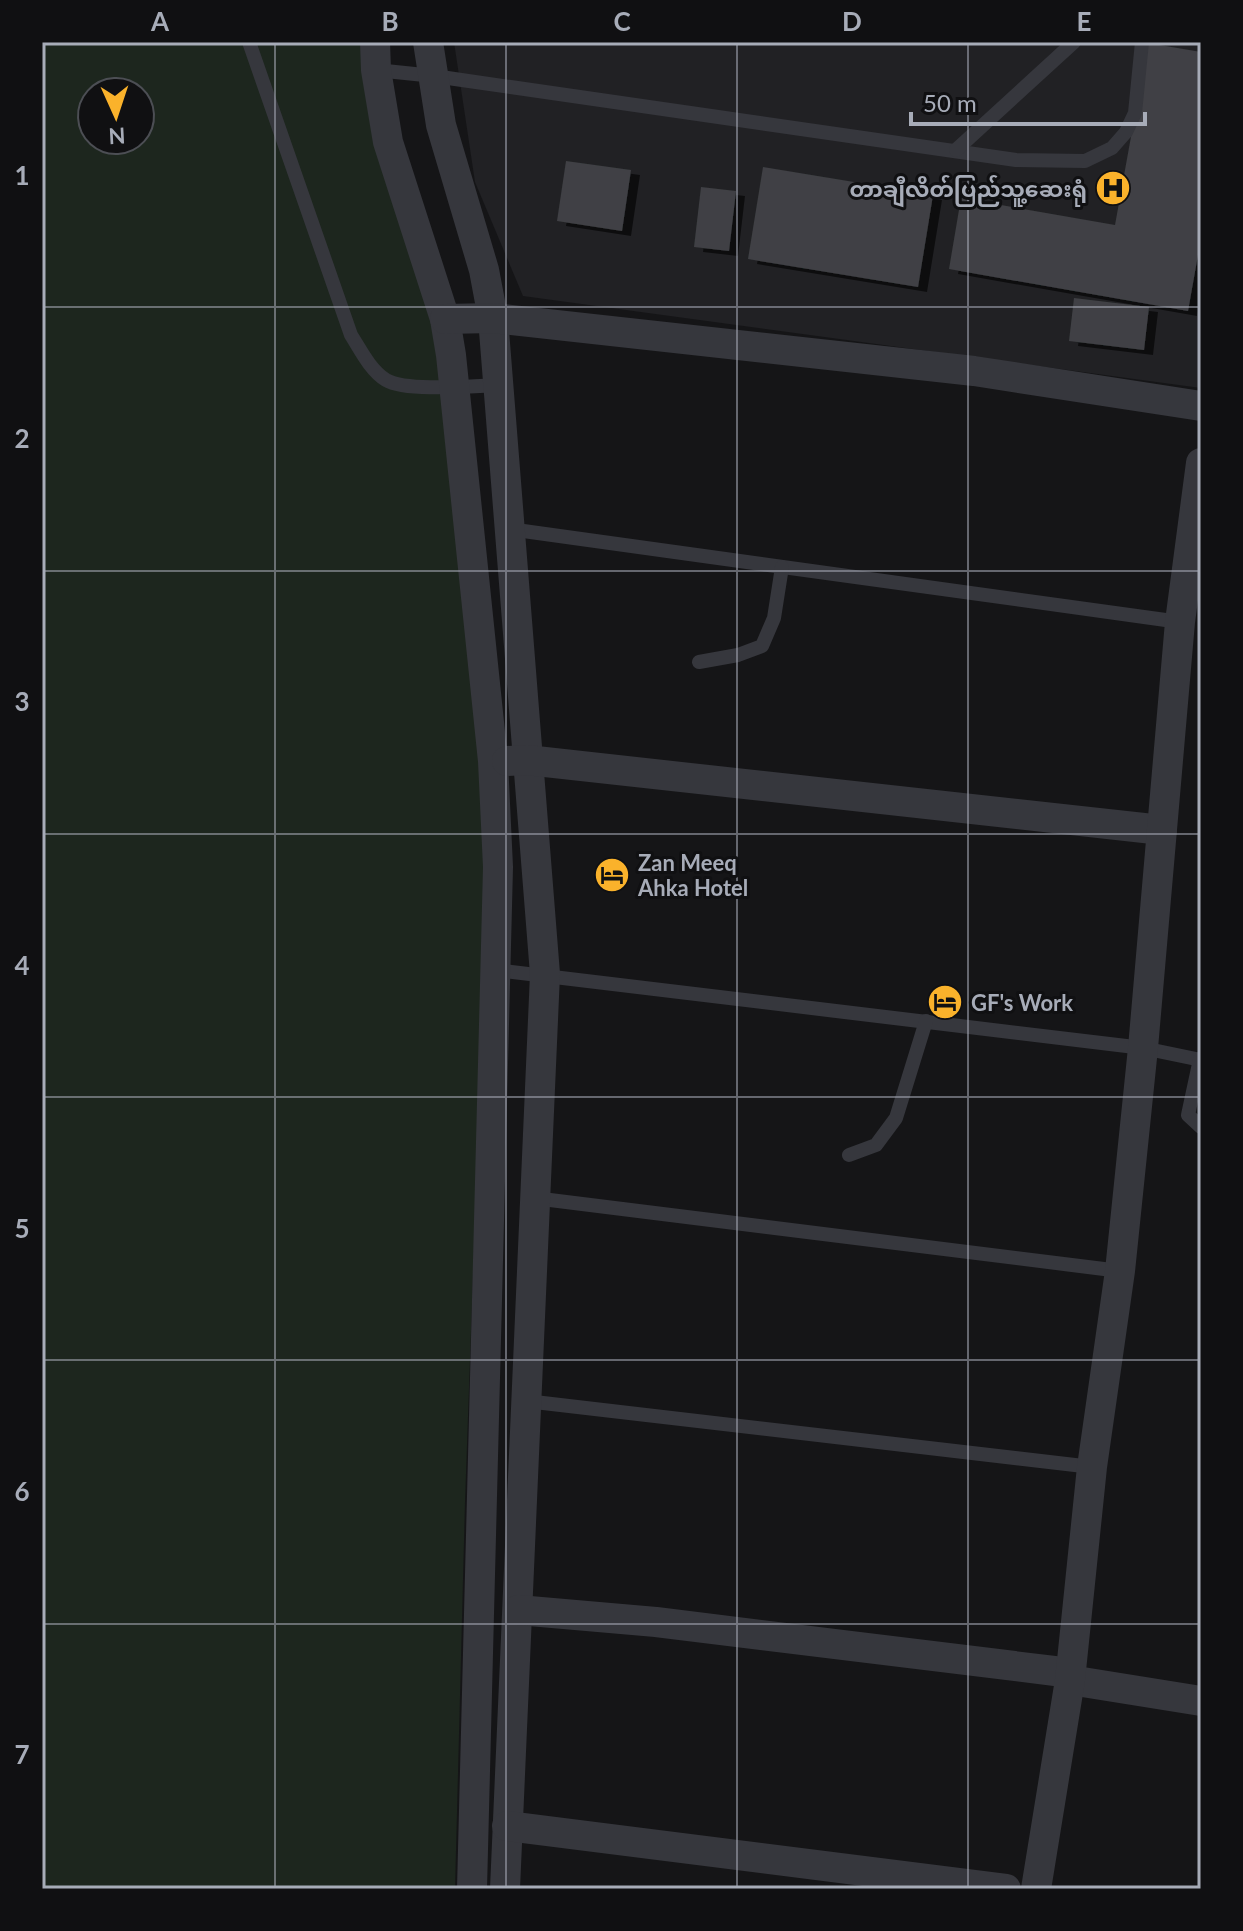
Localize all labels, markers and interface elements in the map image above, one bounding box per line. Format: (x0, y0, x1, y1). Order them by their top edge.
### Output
text: A (150, 5, 170, 37)
text: B (381, 5, 399, 37)
text: C (613, 5, 631, 37)
text: D (842, 5, 862, 37)
text: E (1077, 5, 1091, 37)
north arrow (76, 76, 156, 156)
scale bar (911, 76, 1145, 126)
text: 50 m (923, 88, 977, 117)
text: N (108, 123, 126, 150)
text: 1 (14, 159, 30, 191)
hospital icon: တာချီလိတ်ပြည်သူ့ဆေးရုံ (1094, 169, 1132, 207)
place label: တာချီလိတ်ပြည်သူ့ဆေးရုံ (849, 174, 1087, 208)
text: 2 (14, 422, 30, 454)
text: 3 (14, 685, 30, 717)
place label: Zan Meeq Ahka Hotel (637, 849, 748, 901)
hotel icon: Zan Meeq Ahka Hotel (593, 856, 631, 894)
text: 4 (14, 949, 30, 981)
hotel icon: GF's Work (926, 983, 964, 1021)
place label: GF's Work (971, 989, 1073, 1016)
text: 5 (14, 1212, 30, 1244)
text: 6 (14, 1475, 30, 1507)
text: 7 (14, 1738, 30, 1770)

